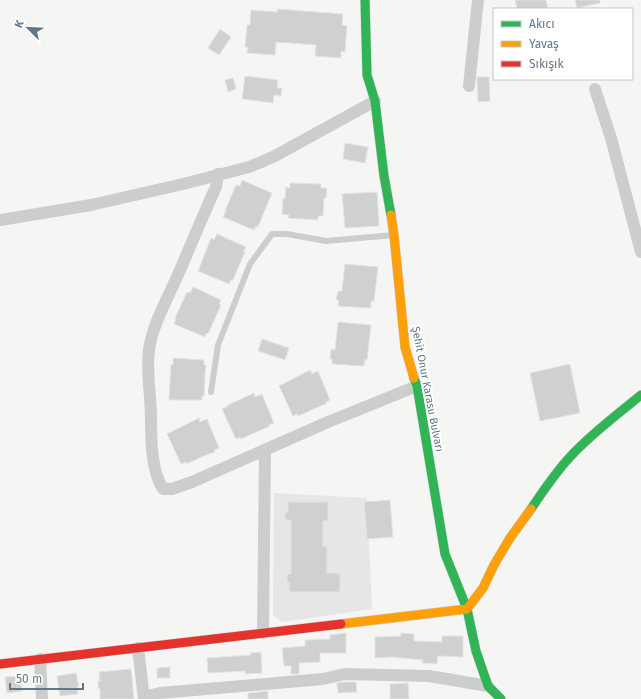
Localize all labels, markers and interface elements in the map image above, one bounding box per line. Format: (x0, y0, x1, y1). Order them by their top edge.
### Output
north arrow (8, 8, 48, 48)
legend (493, 8, 633, 80)
text: K (12, 17, 27, 30)
text: Akıcı (529, 17, 555, 31)
text: Yavaş (529, 37, 559, 51)
text: Sıkışık (529, 57, 564, 71)
street label: Şehit Onur Karasu Bulvarı (409, 325, 446, 453)
scale bar (10, 665, 83, 691)
text: 50 m (16, 672, 42, 686)

